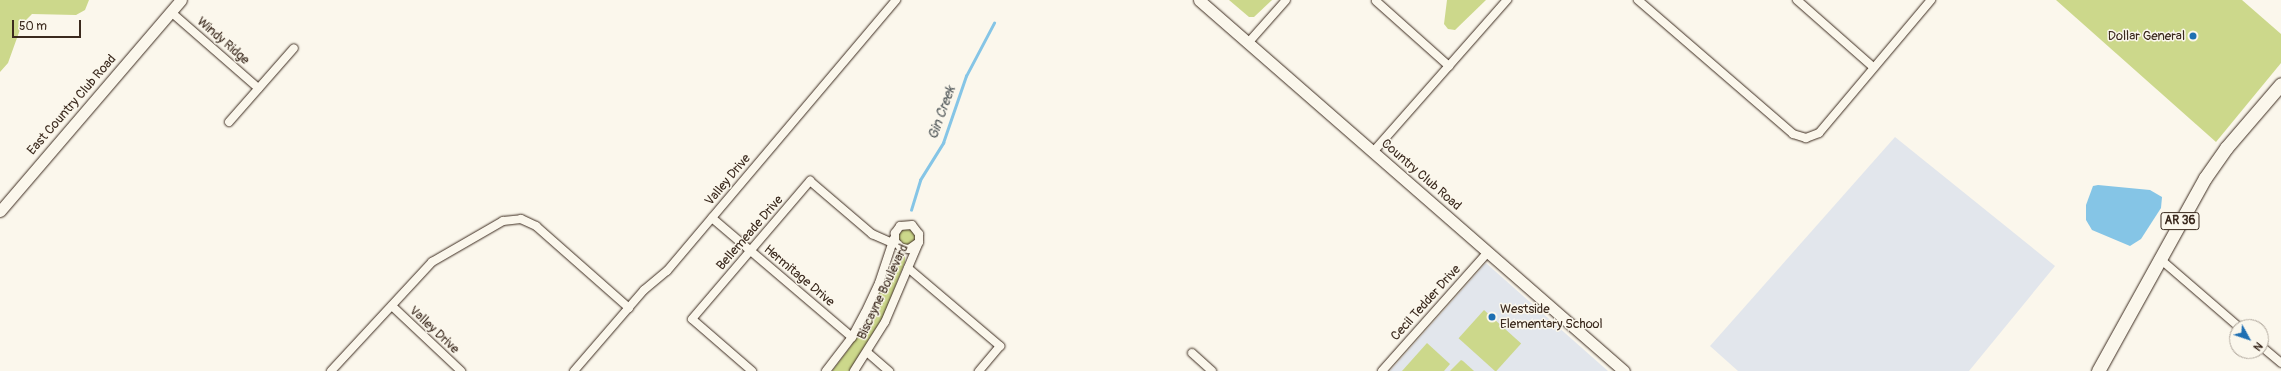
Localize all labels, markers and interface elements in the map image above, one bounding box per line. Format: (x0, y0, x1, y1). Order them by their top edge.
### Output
scale bar (14, 12, 83, 38)
street label: Windy Ridge (194, 14, 252, 68)
text: 50 m (19, 19, 47, 34)
place label: Dollar General (2108, 28, 2185, 44)
marker: Dollar General (2188, 31, 2198, 41)
street label: East Country Club Road (24, 52, 120, 158)
water label: Gin Creek (925, 84, 959, 142)
street label: Country Club Road (1378, 136, 1464, 214)
street label: Valley Drive (702, 151, 754, 209)
street label: Bellemeade Drive (713, 193, 787, 273)
road number: AR 36 (2160, 211, 2200, 231)
street label: Hermitage Drive (761, 242, 837, 310)
street label: Biscayne Boulevard (854, 242, 912, 342)
street label: Cecil Tedder Drive (1388, 262, 1464, 344)
place label: Westside Elementary School (1500, 302, 1603, 333)
street label: Valley Drive (406, 303, 462, 357)
marker: Westside Elementary School (1487, 312, 1497, 322)
north arrow (2229, 319, 2269, 359)
text: N (2250, 339, 2265, 353)

